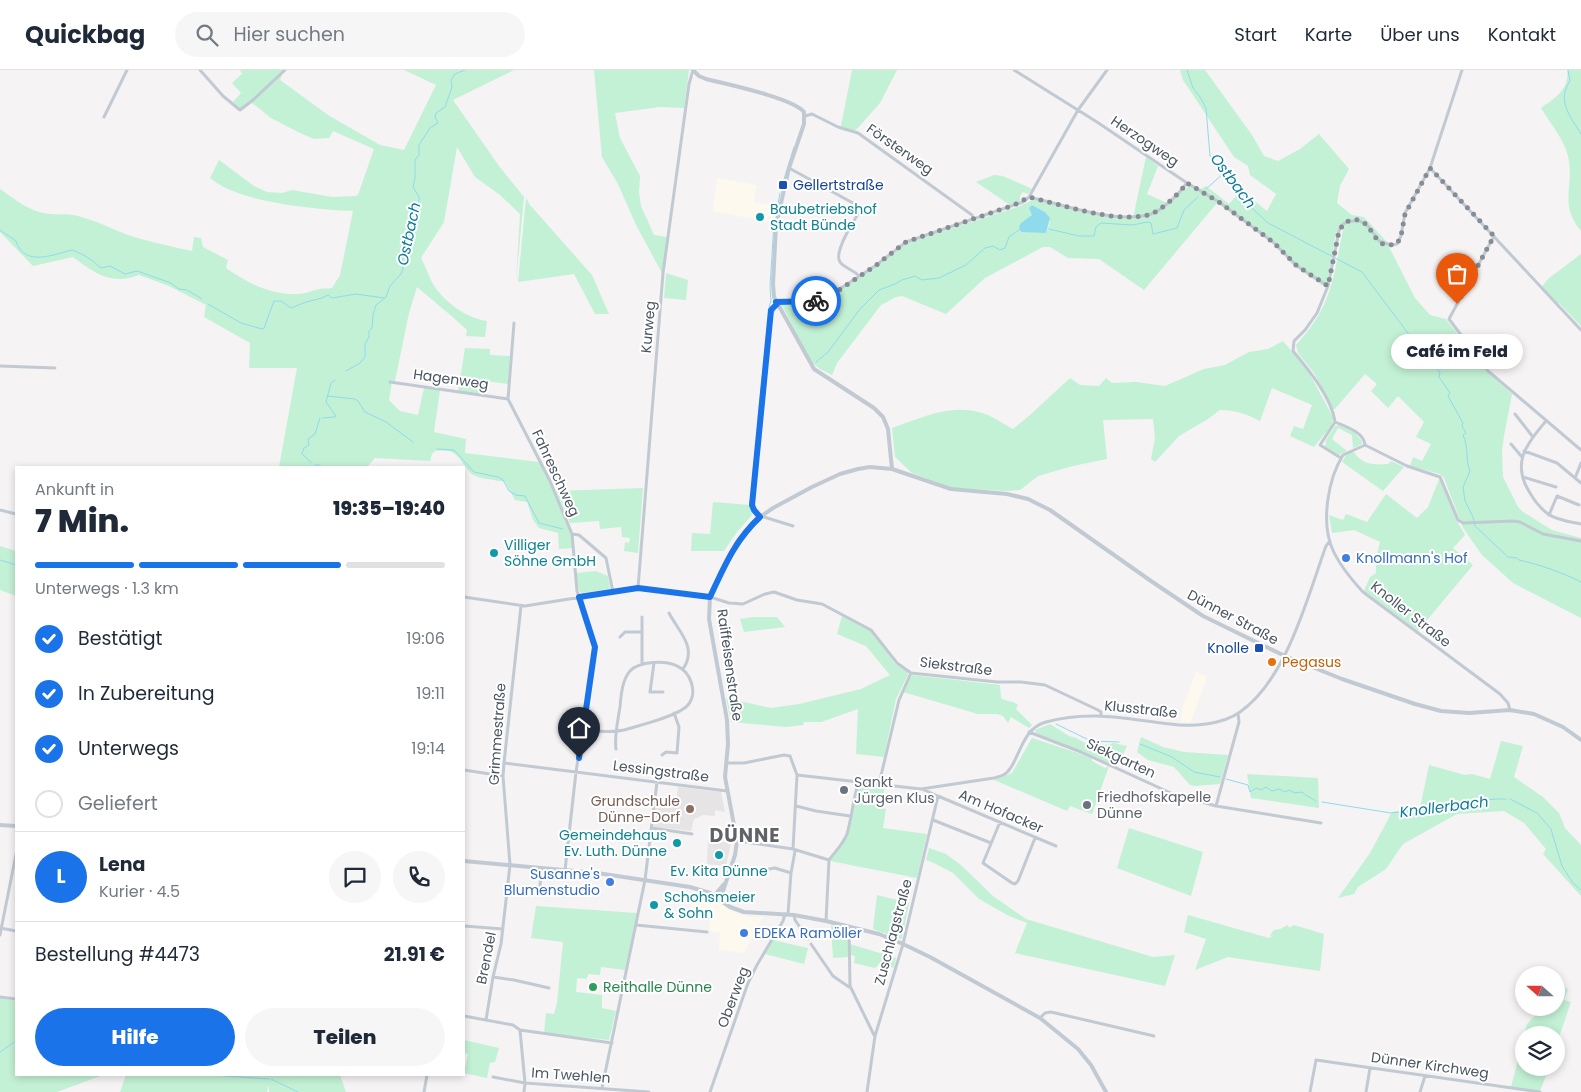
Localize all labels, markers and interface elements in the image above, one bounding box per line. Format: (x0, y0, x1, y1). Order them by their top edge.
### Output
search box (175, 12, 525, 57)
text: Quickbag (25, 18, 145, 51)
icon: search (193, 21, 221, 49)
text: Hier suchen (233, 21, 345, 48)
text: Start (1234, 22, 1277, 47)
text: Karte (1305, 22, 1352, 47)
text: Über uns (1380, 22, 1460, 47)
text: Kontakt (1488, 22, 1556, 47)
street label: Herzogweg (1107, 111, 1183, 171)
street label: Försterweg (863, 119, 937, 179)
water label: Ostbach (1206, 149, 1261, 213)
place label: Gellertstraße (793, 175, 884, 195)
marker: Gellertstraße (777, 179, 789, 191)
place label: Baubetriebshof Stadt Bünde (770, 199, 877, 235)
water label: Ostbach (392, 200, 425, 267)
marker: Baubetriebshof Stadt Bünde (754, 211, 766, 223)
pin (1436, 253, 1478, 304)
icon: bag (1443, 260, 1471, 288)
courier (791, 276, 841, 326)
icon: bike (802, 287, 830, 315)
street label: Kurweg (636, 300, 660, 354)
callout: Café im Feld (1391, 334, 1523, 369)
text: Café im Feld (1406, 340, 1508, 363)
street label: Hagenweg (412, 364, 490, 394)
street label: Fahreschweg (527, 426, 585, 520)
text: Ankunft in (35, 478, 114, 501)
text: 19:35–19:40 (333, 495, 445, 522)
text: 7 Min. (35, 498, 129, 543)
place label: Villiger Söhne GmbH (504, 535, 596, 571)
marker: Villiger Söhne GmbH (488, 547, 500, 559)
place label: Knollmann's Hof (1356, 548, 1468, 568)
marker: Knollmann's Hof (1340, 552, 1352, 564)
street label: Knoller Straße (1367, 576, 1456, 652)
text: Unterwegs · 1.3 km (35, 577, 179, 600)
street label: Dünner Straße (1184, 585, 1282, 650)
street label: Raiffeisenstraße (712, 608, 748, 723)
icon: check (35, 625, 63, 653)
text: Bestätigt (78, 625, 162, 652)
text: 19:06 (406, 627, 445, 650)
place label: Knolle (1207, 638, 1249, 658)
marker: Knolle (1253, 642, 1265, 654)
street label: Siekstraße (919, 652, 994, 680)
place label: Pegasus (1282, 652, 1341, 672)
marker: Pegasus (1266, 656, 1278, 668)
icon: check (35, 680, 63, 708)
text: In Zubereitung (78, 680, 215, 707)
text: 19:11 (416, 682, 445, 705)
street label: Grimmestraße (483, 682, 511, 786)
street label: Klusstraße (1103, 695, 1179, 723)
pin (558, 707, 600, 758)
icon: home (565, 714, 593, 742)
street label: Siekgarten (1083, 733, 1159, 783)
icon: check (35, 735, 63, 763)
text: Unterwegs (78, 735, 179, 762)
text: 19:14 (411, 737, 445, 760)
street label: Lessingstraße (612, 755, 710, 787)
place label: Sankt Jürgen Klus (854, 772, 935, 808)
marker: Sankt Jürgen Klus (838, 784, 850, 796)
street label: Am Hofacker (956, 784, 1046, 838)
place label: Friedhofskapelle Dünne (1097, 787, 1211, 823)
text: Geliefert (78, 790, 158, 817)
place label: Grundschule Dünne-Dorf (591, 791, 680, 827)
water label: Knollerbach (1398, 791, 1490, 822)
marker: Friedhofskapelle Dünne (1081, 799, 1093, 811)
marker: Grundschule Dünne-Dorf (684, 803, 696, 815)
district label: DÜNNE (709, 822, 781, 849)
place label: Gemeindehaus Ev. Luth. Dünne (559, 825, 667, 861)
marker: Gemeindehaus Ev. Luth. Dünne (671, 837, 683, 849)
marker: Ev. Kita Dünne (713, 849, 725, 861)
text: Lena (99, 851, 145, 878)
button: chat (329, 851, 381, 903)
button: phone (393, 851, 445, 903)
place label: Ev. Kita Dünne (670, 861, 768, 881)
text: L (56, 863, 66, 890)
place label: Susanne's Blumenstudio (504, 864, 600, 900)
marker: Susanne's Blumenstudio (604, 876, 616, 888)
street label: Zuschlagstraße (869, 876, 917, 987)
text: Kurier · 4.5 (99, 880, 180, 903)
place label: Schohsmeier & Sohn (664, 887, 755, 923)
marker: Schohsmeier & Sohn (648, 899, 660, 911)
place label: EDEKA Ramöller (754, 923, 862, 943)
marker: EDEKA Ramöller (738, 927, 750, 939)
street label: Brendel (471, 930, 501, 986)
text: Bestellung #4473 (35, 941, 200, 968)
text: 21.91 € (384, 941, 445, 968)
street label: Oberweg (712, 964, 754, 1030)
north arrow (1515, 966, 1565, 1016)
map controls (1515, 966, 1565, 1076)
place label: Reithalle Dünne (603, 977, 712, 997)
marker: Reithalle Dünne (587, 981, 599, 993)
button: Hilfe (35, 1008, 235, 1066)
button: Teilen (245, 1008, 445, 1066)
button: layers (1515, 1026, 1565, 1076)
street label: Dünner Kirchweg (1370, 1047, 1490, 1083)
street label: Im Twehlen (531, 1062, 611, 1088)

